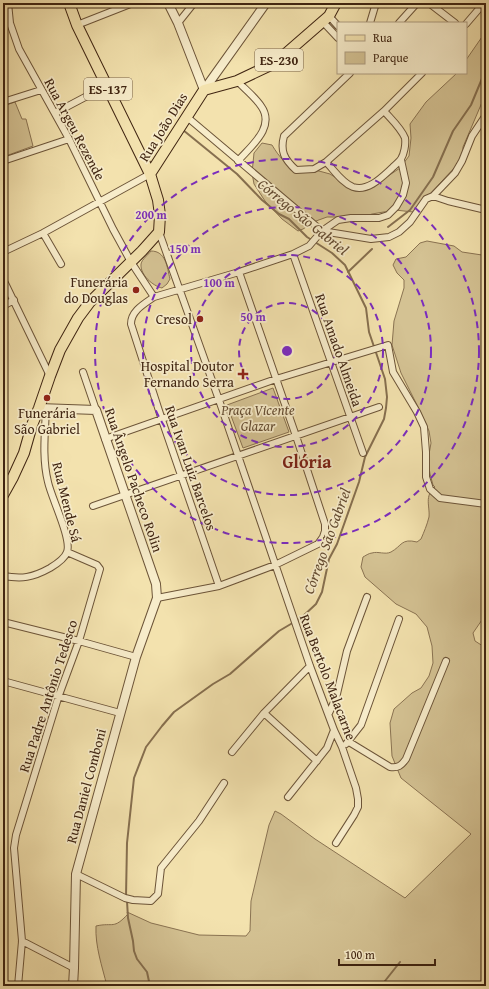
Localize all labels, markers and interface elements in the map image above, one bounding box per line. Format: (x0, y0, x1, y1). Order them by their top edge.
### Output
legend (337, 22, 467, 74)
text: Rua (373, 29, 392, 46)
road number: ES-230 (255, 49, 303, 71)
text: Parque (373, 49, 409, 66)
street label: Rua Argeu Rezende (40, 74, 111, 184)
road number: ES-137 (84, 78, 132, 100)
street label: Rua João Dias (134, 88, 192, 166)
water label: Córrego São Gabriel (253, 173, 353, 260)
text: 200 m (135, 206, 168, 223)
text: 150 m (169, 240, 202, 257)
place label: Funerária do Douglas (64, 272, 128, 308)
text: 100 m (203, 274, 236, 291)
marker: Funerária do Douglas (131, 285, 141, 295)
street label: Rua Amado Almeida (310, 291, 368, 409)
text: 50 m (240, 308, 266, 325)
place label: Cresol (156, 309, 192, 329)
marker: Cresol (195, 314, 205, 324)
centre of rings (280, 344, 294, 358)
place label: Hospital Doutor Fernando Serra (141, 356, 234, 392)
marker: Hospital Doutor Fernando Serra (237, 368, 249, 380)
marker: Funerária São Gabriel (42, 393, 52, 403)
park label: Praça Vicente Glazar (220, 400, 295, 436)
place label: Funerária São Gabriel (14, 403, 80, 439)
street label: Rua Ivan Luiz Barcelos (160, 403, 222, 533)
street label: Rua Ângelo Pacheco Rolin (100, 405, 168, 555)
district label: Glória (282, 448, 332, 475)
street label: Rua Mende Sá (47, 460, 87, 544)
water label: Córrego São Gabriel (298, 485, 356, 597)
street label: Rua Bertolo Malacarne (295, 611, 361, 743)
street label: Rua Padre Antônio Tedesco (14, 617, 82, 775)
street label: Rua Daniel Comboni (61, 726, 111, 846)
scale bar (339, 941, 435, 967)
text: 100 m (345, 946, 375, 963)

